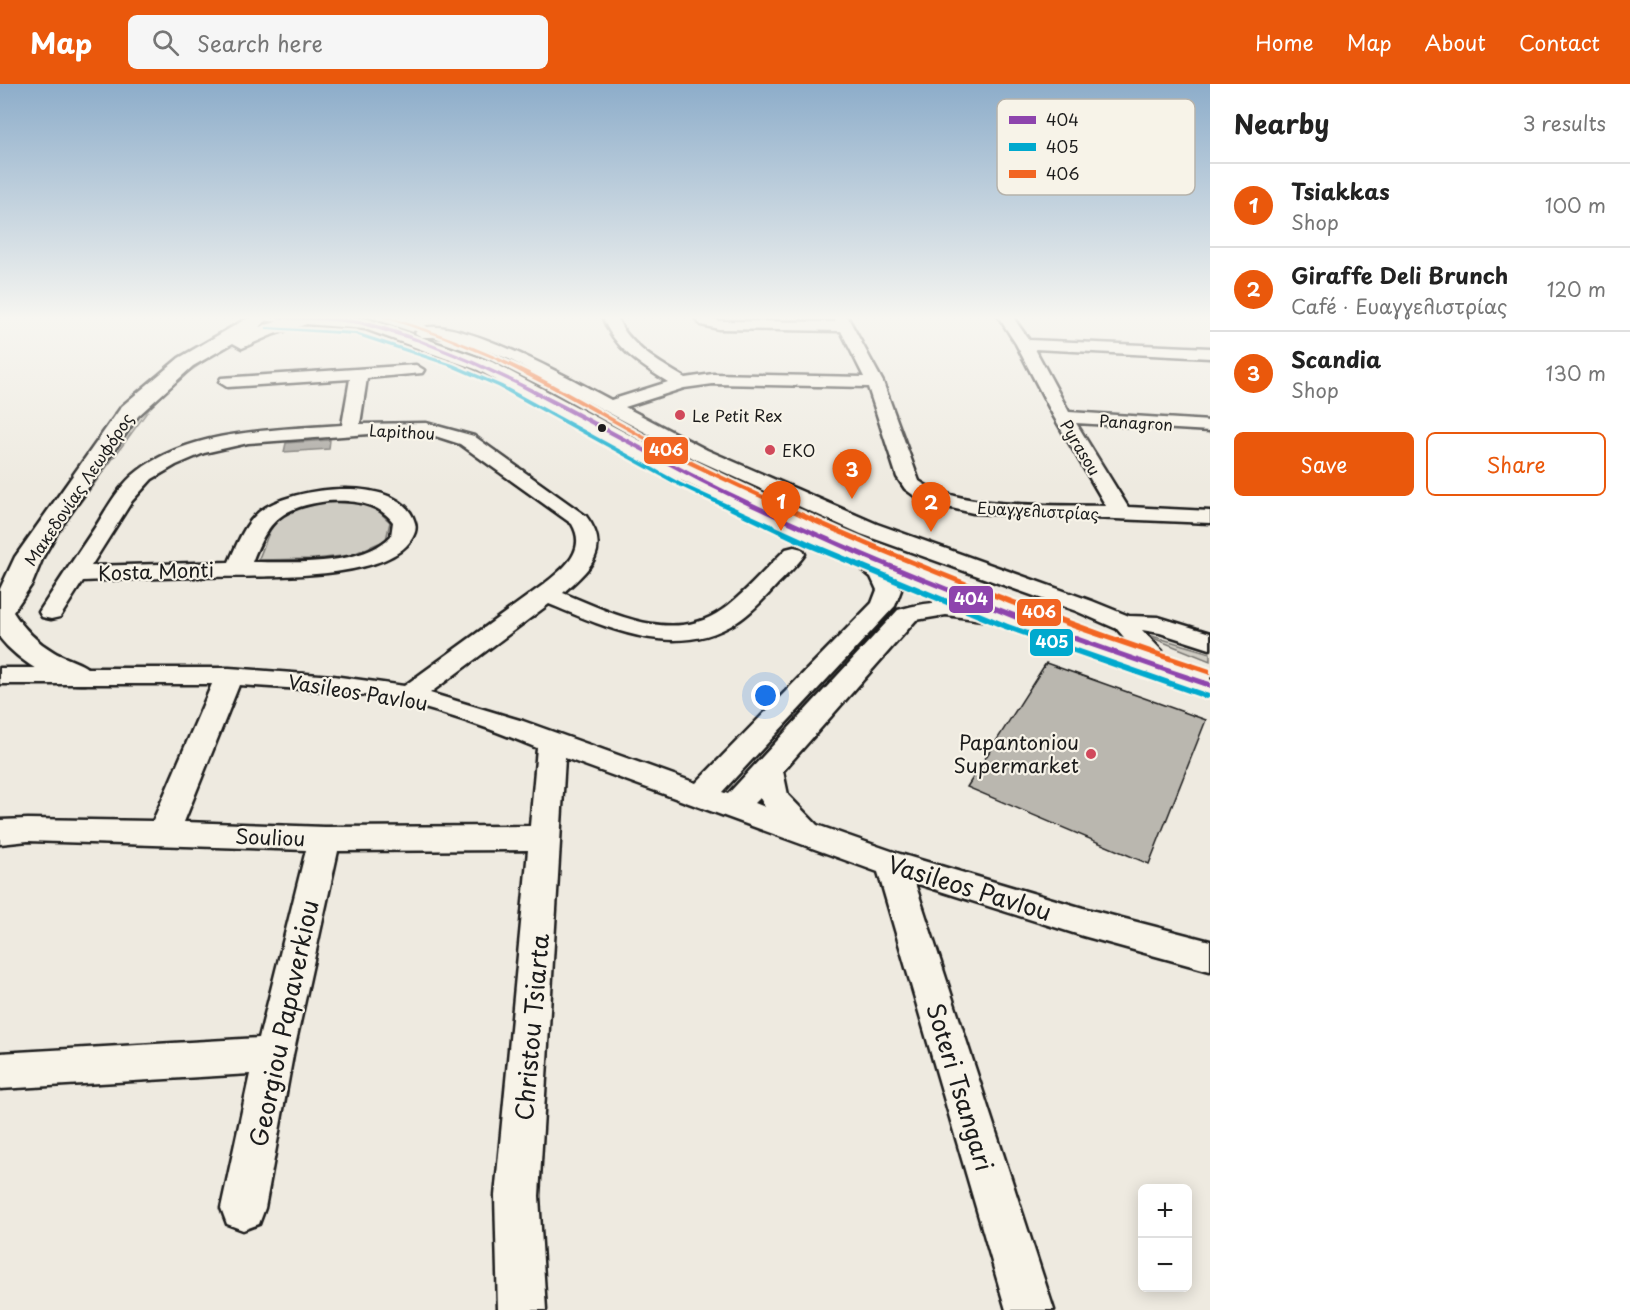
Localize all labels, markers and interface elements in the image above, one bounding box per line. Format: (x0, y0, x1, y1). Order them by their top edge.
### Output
search box (128, 15, 548, 69)
text: Map (30, 21, 92, 64)
icon: search (149, 26, 182, 59)
text: Search here (197, 26, 323, 59)
text: Home (1255, 26, 1314, 58)
text: Map (1347, 26, 1392, 58)
text: About (1425, 26, 1486, 58)
text: Contact (1519, 26, 1600, 58)
legend (997, 99, 1195, 195)
text: Nearby (1234, 104, 1329, 143)
text: 404 (1046, 107, 1079, 131)
text: 3 results (1523, 108, 1606, 138)
text: 405 (1046, 134, 1078, 158)
text: 406 (1046, 161, 1080, 185)
text: Tsiakkas (1291, 174, 1390, 207)
text: 1 (1249, 190, 1258, 220)
text: 100 m (1545, 190, 1606, 220)
text: Shop (1291, 207, 1339, 237)
text: Giraffe Deli Brunch (1291, 258, 1508, 291)
text: 2 (1246, 274, 1261, 304)
text: 120 m (1547, 274, 1606, 304)
text: Café · Ευαγγελιστρίας (1291, 291, 1507, 321)
text: Scandia (1291, 342, 1381, 375)
text: 3 (1247, 358, 1260, 388)
text: 130 m (1546, 358, 1606, 388)
text: Shop (1291, 375, 1339, 405)
place label: Le Petit Rex (692, 403, 782, 427)
street label: Μακεδονίας Λεωφόρος (18, 408, 138, 570)
marker: Le Petit Rex (673, 408, 687, 422)
street label: Panagron (1098, 408, 1174, 436)
street label: Pyrasou (1055, 415, 1107, 479)
street label: Lapithou (368, 417, 436, 445)
unlabelled marker (596, 422, 608, 434)
button: Save (1234, 432, 1414, 496)
button: Share (1426, 432, 1606, 496)
line badge: 406 (643, 436, 689, 465)
text: 406 (649, 437, 683, 461)
place label: EKO (782, 438, 815, 462)
marker: EKO (763, 443, 777, 457)
pin: 3 (832, 450, 872, 499)
pin: 1 (762, 482, 800, 531)
pin: 2 (912, 482, 950, 532)
street label: Ευαγγελιστρίας (977, 495, 1099, 525)
street label: Kosta Monti (98, 554, 214, 588)
line badge: 404 (948, 585, 994, 614)
text: 404 (954, 586, 988, 610)
line badge: 406 (1016, 598, 1062, 627)
text: 406 (1022, 599, 1056, 623)
line badge: 405 (1029, 628, 1074, 657)
text: 405 (1036, 629, 1068, 653)
street label: Vasileos Pavlou (286, 666, 430, 718)
your location (751, 681, 780, 710)
place label: Papantoniou Supermarket (954, 727, 1079, 780)
marker: Papantoniou Supermarket (1084, 747, 1098, 761)
street label: Souliou (234, 821, 306, 853)
street label: Vasileos Pavlou (884, 845, 1056, 929)
street label: Georgiou Papaverkiou (239, 896, 327, 1150)
street label: Christou Tsiarta (505, 932, 557, 1122)
street label: Soteri Tsangari (918, 999, 1004, 1175)
map controls (1138, 1184, 1192, 1292)
button: + (1138, 1184, 1192, 1238)
button: − (1138, 1238, 1192, 1292)

